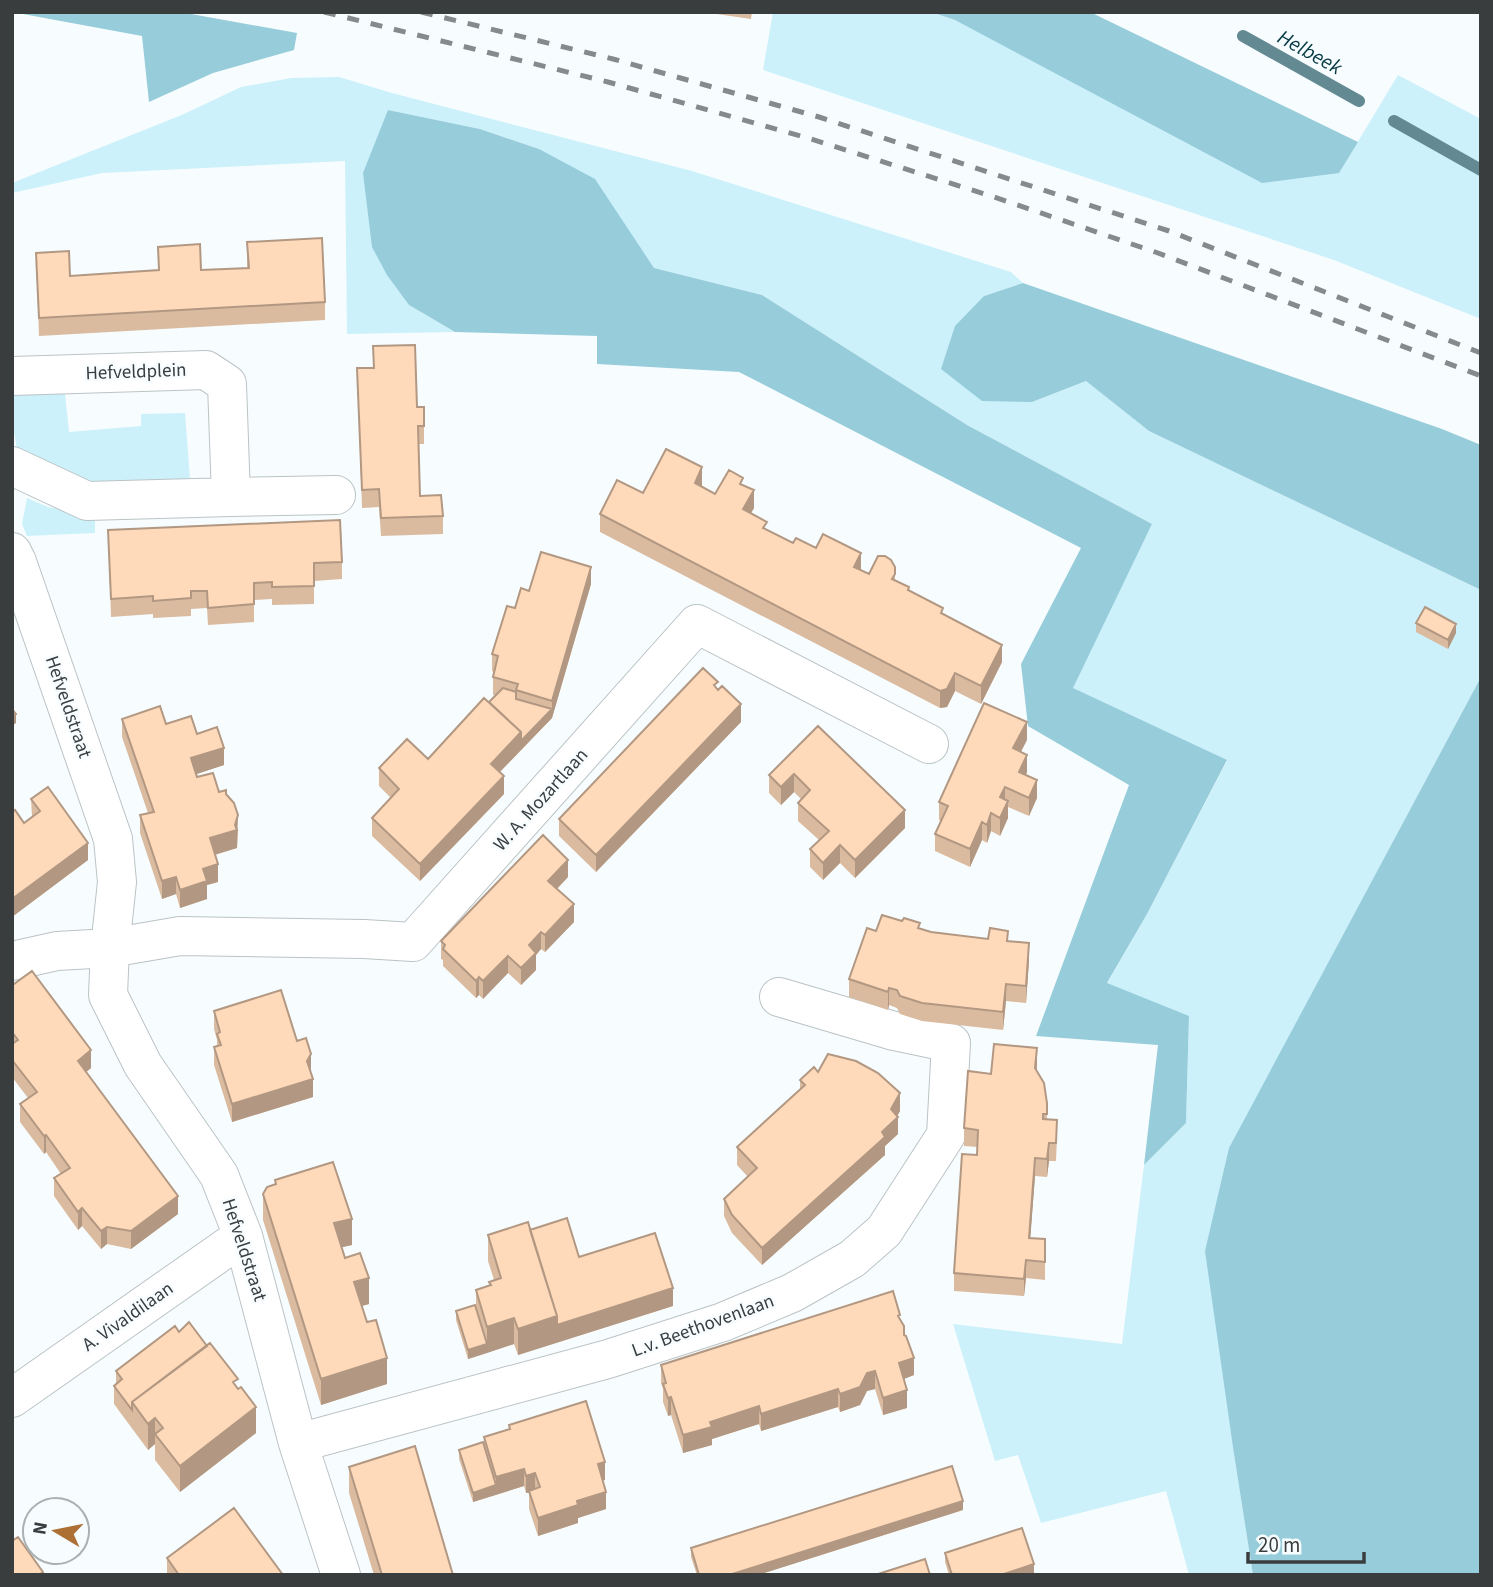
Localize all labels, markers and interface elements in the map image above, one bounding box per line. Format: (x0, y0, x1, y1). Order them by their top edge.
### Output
water label: Helbeek (1272, 22, 1349, 83)
street label: Hefveldplein (85, 357, 187, 387)
street label: Hefveldstraat (38, 652, 98, 762)
street label: W. A. Mozartlaan (487, 743, 595, 857)
street label: Hefveldstraat (215, 1195, 273, 1305)
street label: A. Vivaldilaan (77, 1276, 179, 1358)
street label: L.v. Beethovenlaan (628, 1288, 778, 1364)
north arrow (21, 1496, 91, 1566)
text: N (26, 1520, 55, 1537)
scale bar (1248, 1520, 1364, 1564)
text: 20 m (1258, 1530, 1300, 1560)

